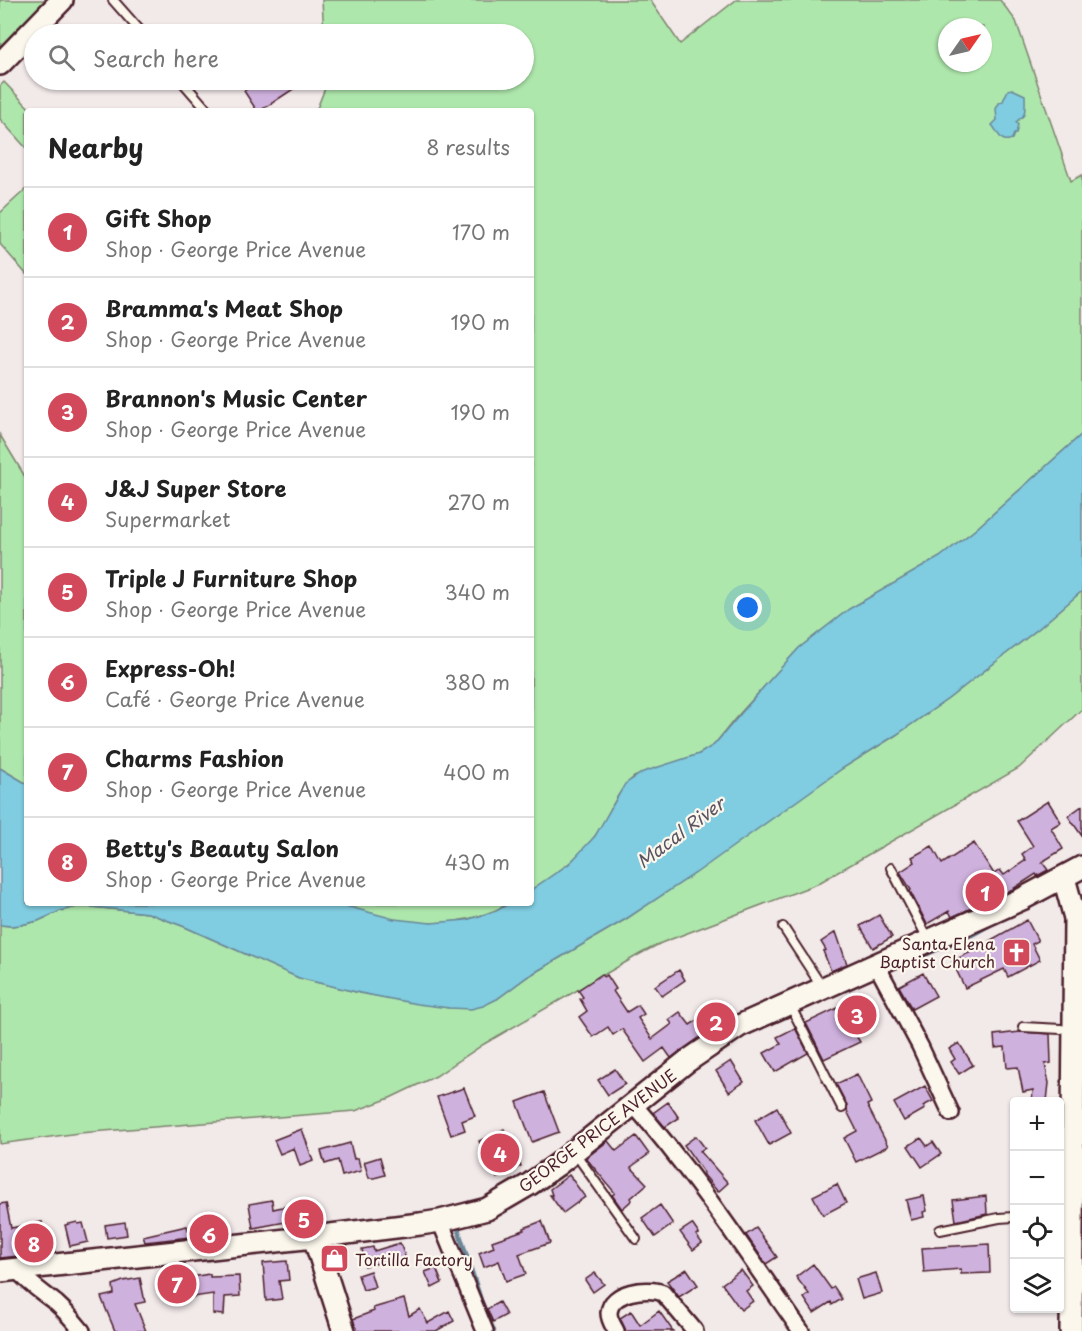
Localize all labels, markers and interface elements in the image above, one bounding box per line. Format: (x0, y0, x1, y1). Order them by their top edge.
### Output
north arrow (938, 18, 992, 72)
search box (24, 24, 534, 90)
icon: search (45, 41, 78, 74)
text: Search here (93, 41, 219, 74)
text: Nearby (48, 128, 143, 167)
text: 8 results (426, 132, 510, 162)
text: Gift Shop (105, 201, 211, 234)
text: 1 (63, 217, 72, 247)
text: 170 m (452, 217, 510, 247)
text: Shop · George Price Avenue (105, 234, 366, 264)
text: Bramma's Meat Shop (105, 291, 343, 324)
text: 2 (60, 307, 75, 337)
text: 190 m (451, 307, 510, 337)
text: Shop · George Price Avenue (105, 324, 366, 354)
text: Brannon's Music Center (105, 381, 367, 414)
text: 3 (61, 397, 74, 427)
text: 190 m (451, 397, 510, 427)
text: Shop · George Price Avenue (105, 414, 366, 444)
text: J&J Super Store (105, 471, 287, 504)
text: 4 (61, 487, 74, 517)
text: 270 m (447, 487, 510, 517)
text: Supermarket (105, 504, 231, 534)
text: Triple J Furniture Shop (105, 561, 357, 594)
text: 5 (61, 577, 74, 607)
text: 340 m (445, 577, 510, 607)
your location (733, 593, 762, 622)
text: Shop · George Price Avenue (105, 594, 366, 624)
text: Express-Oh! (105, 651, 235, 684)
text: 6 (60, 667, 75, 697)
text: 380 m (444, 667, 510, 697)
text: Café · George Price Avenue (105, 684, 365, 714)
text: Charms Fashion (105, 741, 284, 774)
text: 7 (62, 757, 73, 787)
text: 400 m (443, 757, 510, 787)
text: Shop · George Price Avenue (105, 774, 366, 804)
water label: Macal River (630, 788, 732, 874)
text: Betty's Beauty Salon (105, 831, 339, 864)
text: 8 (61, 847, 74, 877)
text: 430 m (445, 847, 510, 877)
text: Shop · George Price Avenue (105, 864, 366, 894)
pin: 1 (966, 870, 1004, 914)
place label: Santa Elena Baptist Church (879, 931, 995, 973)
church icon: Santa Elena Baptist Church (1000, 936, 1032, 968)
pin: 3 (838, 992, 876, 1038)
pin: 2 (696, 1000, 736, 1044)
street label: GEORGE PRICE AVENUE (513, 1063, 681, 1197)
map controls (1010, 1097, 1064, 1313)
button: + (1010, 1097, 1064, 1151)
pin: 4 (480, 1130, 520, 1176)
button: − (1010, 1151, 1064, 1205)
pin: 5 (284, 1196, 324, 1242)
button: locate (1010, 1205, 1064, 1259)
pin: 6 (190, 1212, 228, 1256)
pin: 8 (15, 1220, 54, 1266)
shop icon: Tortilla Factory (318, 1243, 350, 1275)
place label: Tortilla Factory (355, 1247, 473, 1271)
button: layers (1010, 1259, 1064, 1313)
pin: 7 (158, 1262, 196, 1306)

